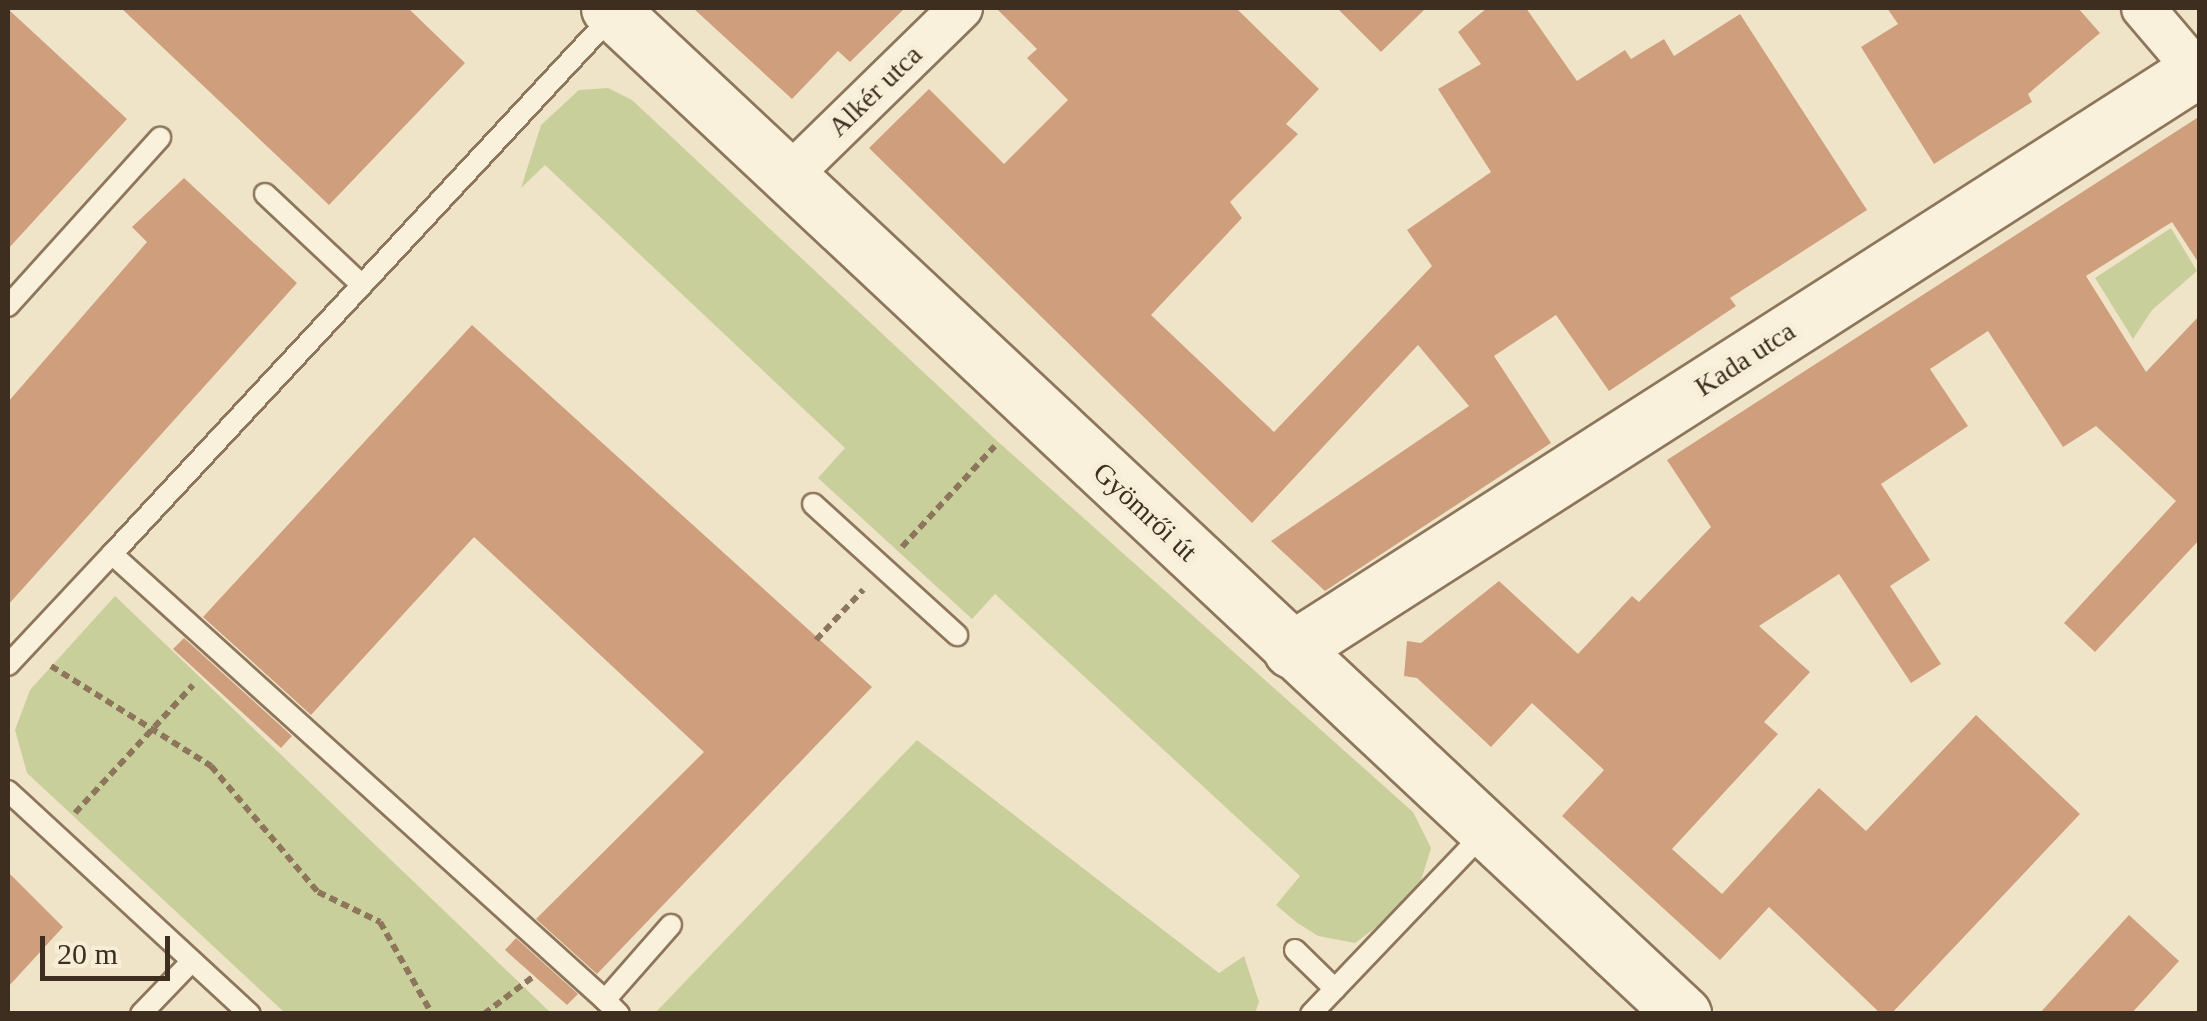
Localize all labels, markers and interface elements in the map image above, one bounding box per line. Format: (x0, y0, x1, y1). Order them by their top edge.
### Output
street label: Alkér utca (821, 38, 929, 144)
street label: Kada utca (1689, 314, 1801, 404)
street label: Gyömrői út (1086, 455, 1204, 569)
scale bar (45, 916, 175, 978)
text: 20 m (57, 937, 118, 970)

